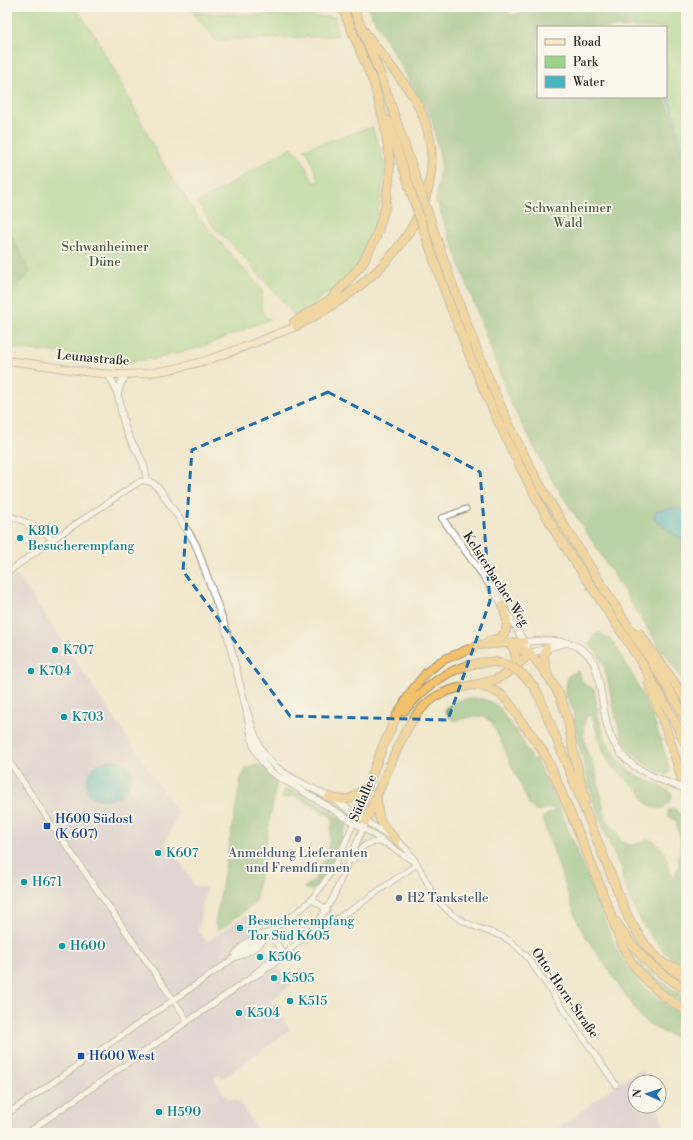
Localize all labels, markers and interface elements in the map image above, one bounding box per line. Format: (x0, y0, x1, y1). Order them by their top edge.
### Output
legend (537, 26, 667, 98)
text: Road (573, 35, 601, 50)
text: Park (573, 55, 599, 70)
text: Water (572, 75, 605, 90)
park label: Schwanheimer Wald (524, 200, 612, 231)
park label: Schwanheimer Düne (61, 239, 149, 270)
street label: Leunastraße (56, 347, 131, 369)
place label: K810 Besucherempfang (27, 523, 134, 554)
street label: Kelsterbacher Weg (459, 529, 533, 630)
marker: K810 Besucherempfang (15, 533, 25, 543)
place label: K707 (63, 642, 94, 658)
marker: K707 (50, 645, 60, 655)
place label: K704 (39, 663, 71, 679)
marker: K704 (26, 666, 36, 676)
place label: K703 (72, 709, 104, 725)
marker: K703 (59, 712, 69, 722)
street label: Südallee (346, 772, 380, 824)
place label: H600 Südost (K 607) (55, 811, 134, 842)
marker: H600 Südost (K 607) (42, 821, 52, 831)
marker: Anmeldung Lieferanten und Fremdfirmen (293, 834, 303, 844)
place label: K607 (166, 845, 199, 861)
place label: Anmeldung Lieferanten und Fremdfirmen (227, 845, 368, 876)
marker: K607 (153, 848, 163, 858)
place label: H671 (32, 874, 63, 890)
marker: H671 (19, 877, 29, 887)
place label: H2 Tankstelle (407, 890, 489, 906)
marker: H2 Tankstelle (394, 893, 404, 903)
place label: Besucherempfang Tor Süd K605 (247, 913, 354, 944)
marker: Besucherempfang Tor Süd K605 (235, 923, 245, 933)
place label: H600 (70, 938, 106, 954)
marker: H600 (57, 941, 67, 951)
street label: Otto-Horn-Straße (528, 945, 602, 1042)
place label: K506 (268, 949, 301, 965)
marker: K506 (255, 952, 265, 962)
place label: K505 (282, 970, 314, 986)
marker: K505 (269, 973, 279, 983)
place label: K515 (298, 993, 327, 1009)
marker: K515 (285, 996, 295, 1006)
place label: K504 (247, 1005, 280, 1021)
marker: K504 (234, 1008, 244, 1018)
place label: H600 West (89, 1048, 156, 1064)
marker: H600 West (76, 1051, 86, 1061)
north arrow (627, 1074, 667, 1114)
text: N (631, 1089, 645, 1098)
place label: H590 (167, 1104, 201, 1120)
marker: H590 (154, 1107, 164, 1117)

